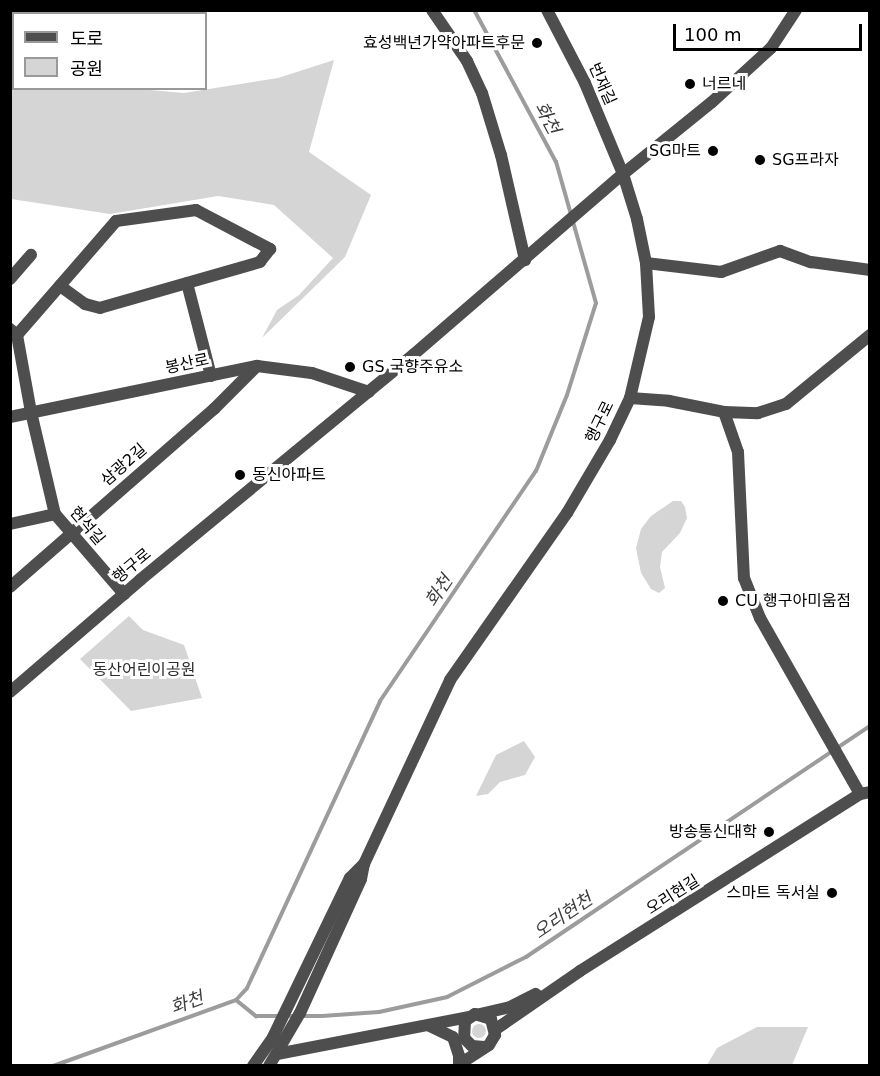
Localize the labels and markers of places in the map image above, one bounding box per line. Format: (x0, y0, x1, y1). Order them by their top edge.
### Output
place label: 효성백년가약아파트후문 (363, 33, 525, 53)
marker: 효성백년가약아파트후문 (530, 36, 544, 50)
place label: 너르네 (702, 74, 746, 94)
marker: 너르네 (683, 77, 697, 91)
place label: SG마트 (649, 141, 701, 161)
marker: SG마트 (706, 144, 720, 158)
place label: SG프라자 (772, 150, 839, 170)
marker: SG프라자 (753, 153, 767, 167)
place label: GS 국향주유소 (362, 357, 463, 377)
marker: GS 국향주유소 (343, 360, 357, 374)
place label: 동신아파트 (252, 465, 326, 485)
marker: 동신아파트 (233, 468, 247, 482)
place label: CU 행구아미움점 (735, 591, 851, 611)
marker: CU 행구아미움점 (716, 594, 730, 608)
place label: 방송통신대학 (669, 822, 757, 842)
marker: 방송통신대학 (762, 825, 776, 839)
place label: 스마트 독서실 (727, 883, 820, 903)
marker: 스마트 독서실 (825, 886, 839, 900)

